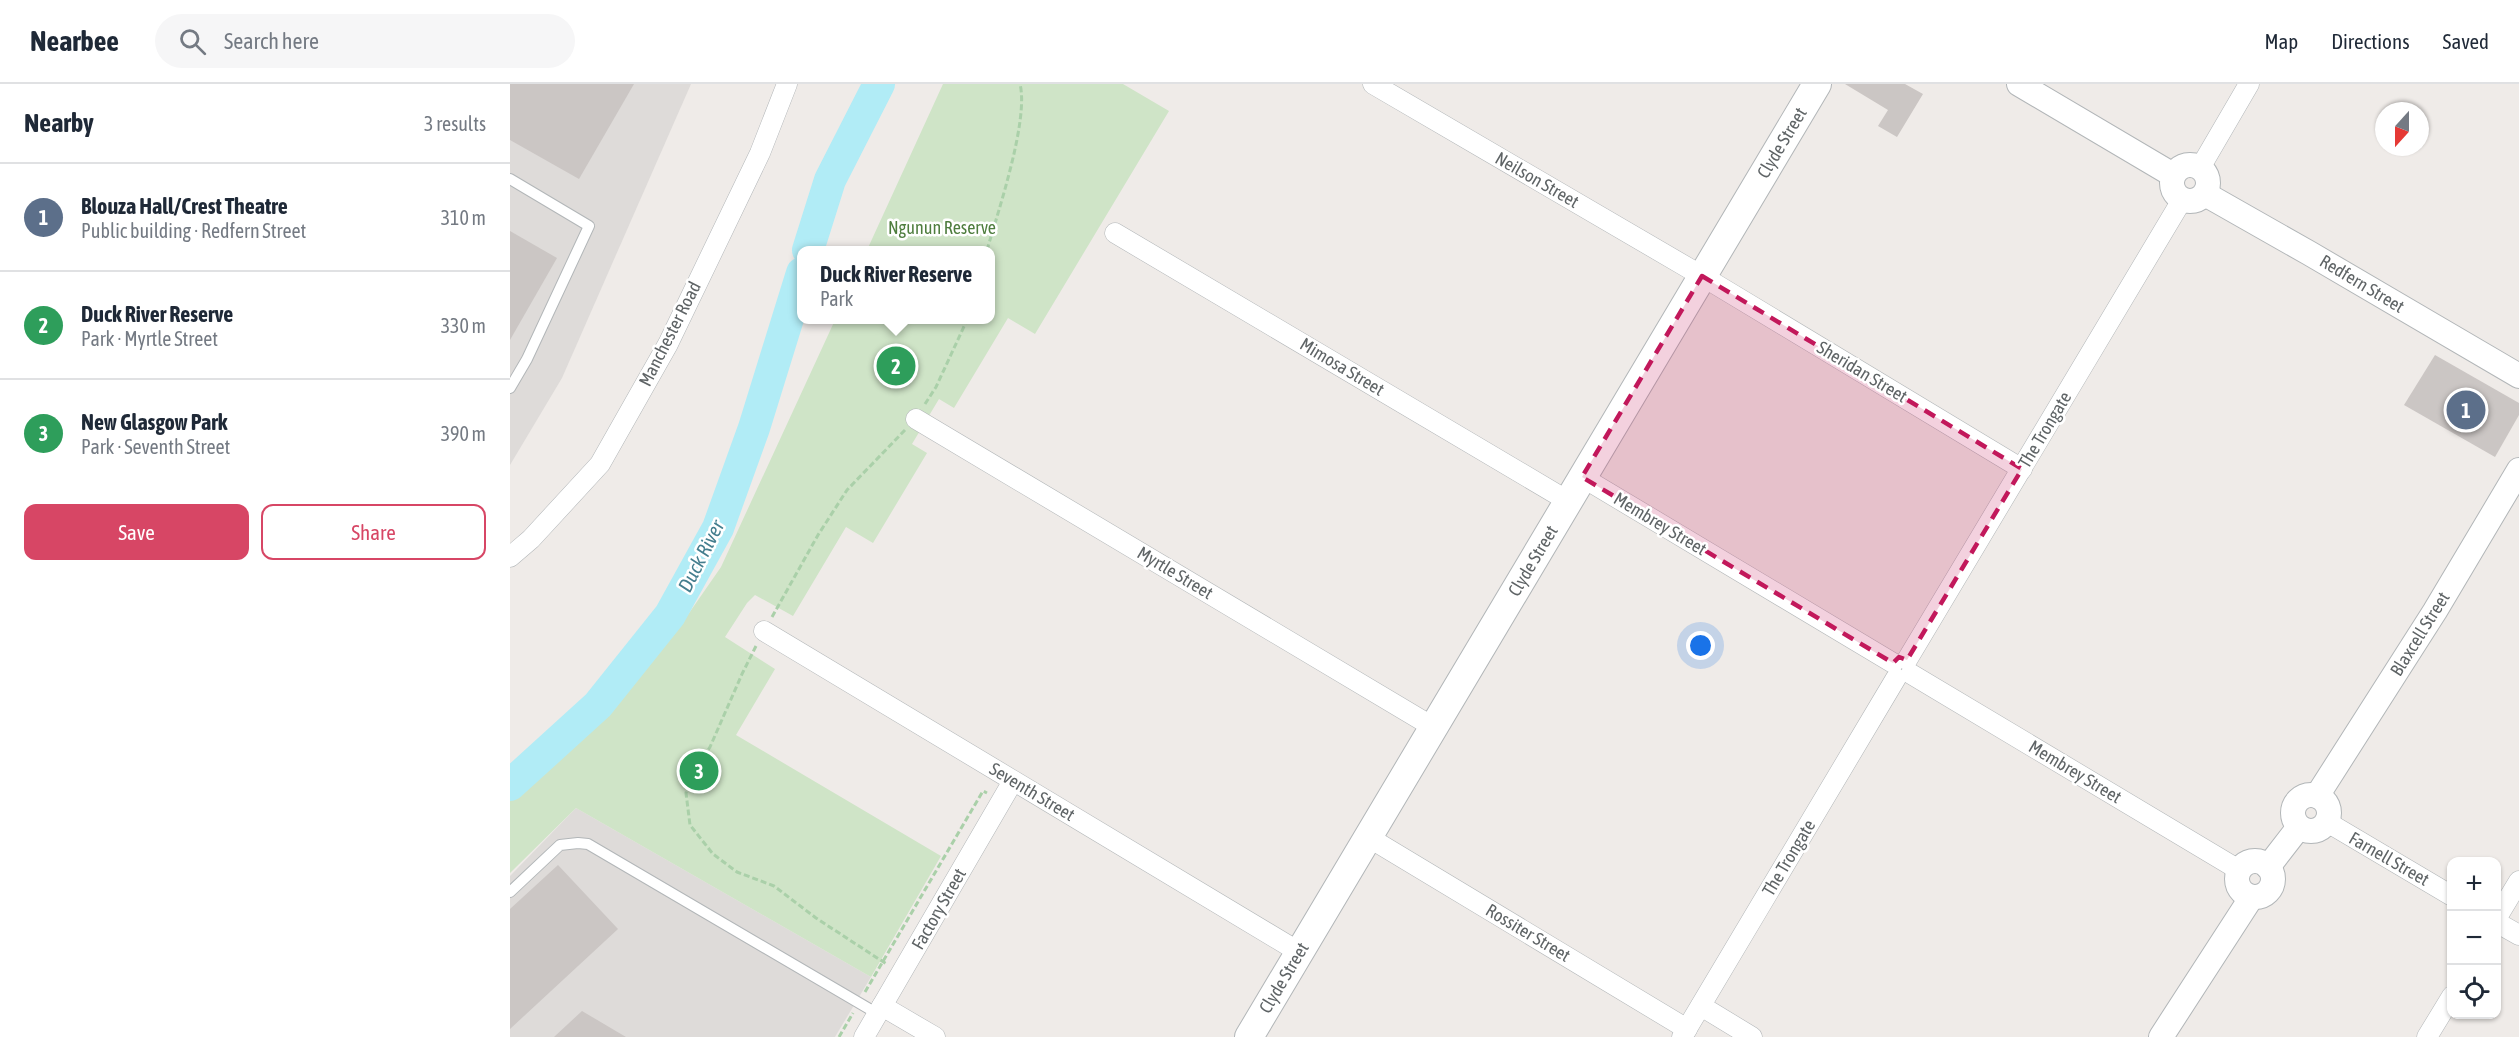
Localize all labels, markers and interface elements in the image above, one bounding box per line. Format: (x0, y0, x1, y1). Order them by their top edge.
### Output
search box (155, 14, 575, 68)
text: Nearbee (30, 25, 119, 57)
icon: search (176, 25, 209, 58)
text: Search here (224, 28, 319, 54)
text: Map (2264, 29, 2298, 53)
text: Directions (2331, 29, 2410, 53)
text: Saved (2443, 29, 2489, 53)
north arrow (2375, 102, 2429, 156)
street label: Clyde Street (1752, 104, 1811, 182)
text: Nearby (24, 108, 94, 138)
text: 3 results (424, 112, 486, 135)
street label: Neilson Street (1492, 147, 1583, 212)
text: Blouza Hall/Crest Theatre (81, 193, 288, 219)
text: 1 (39, 206, 48, 229)
text: 310 m (441, 206, 486, 229)
park label: Ngunun Reserve (888, 217, 996, 238)
text: Public building · Redfern Street (81, 219, 306, 242)
popup (797, 246, 995, 324)
street label: Redfern Street (2316, 250, 2408, 317)
text: Duck River Reserve (820, 261, 972, 287)
street label: Manchester Road (634, 278, 705, 390)
text: Park (820, 287, 853, 310)
text: Duck River Reserve (81, 301, 233, 327)
text: 2 (39, 314, 48, 337)
text: 330 m (441, 314, 486, 337)
text: Park · Myrtle Street (81, 327, 218, 350)
street label: Mimosa Street (1296, 333, 1388, 400)
street label: Sheridan Street (1813, 336, 1911, 407)
pin: 2 (876, 344, 916, 388)
street label: The Trongate (2014, 388, 2076, 472)
pin: 1 (2446, 388, 2486, 432)
text: New Glasgow Park (81, 409, 227, 435)
text: 3 (39, 422, 48, 445)
text: 390 m (441, 422, 486, 445)
text: Park · Seventh Street (81, 435, 230, 458)
street label: Membrey Street (1610, 488, 1710, 559)
button: Save (24, 504, 249, 560)
button: Share (261, 504, 486, 560)
water label: Duck River (673, 515, 729, 595)
street label: Clyde Street (1503, 522, 1562, 600)
street label: Myrtle Street (1134, 542, 1217, 603)
street label: Blaxcell Street (2385, 588, 2454, 680)
your location (1686, 631, 1715, 660)
street label: Membrey Street (2025, 736, 2125, 807)
pin: 3 (680, 748, 718, 794)
street label: Seventh Street (986, 758, 1079, 825)
street label: The Trongate (1758, 816, 1820, 900)
street label: Farnell Street (2345, 827, 2433, 890)
map controls (2447, 857, 2501, 1019)
button: + (2447, 857, 2501, 911)
street label: Factory Street (907, 864, 970, 953)
street label: Rossiter Street (1482, 899, 1574, 966)
button: − (2447, 911, 2501, 965)
street label: Clyde Street (1254, 939, 1313, 1017)
button: locate (2447, 965, 2501, 1019)

